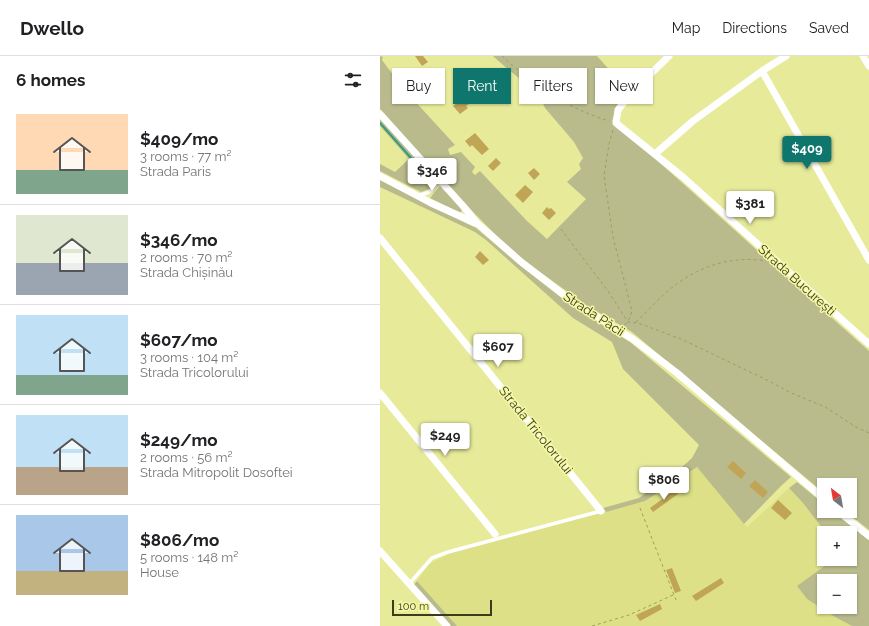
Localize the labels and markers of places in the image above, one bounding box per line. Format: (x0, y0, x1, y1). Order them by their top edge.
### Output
pin: $409 (783, 136, 831, 170)
pin: $346 (408, 158, 456, 192)
pin: $381 (726, 191, 774, 225)
pin: $607 (474, 334, 522, 368)
pin: $249 (421, 423, 469, 457)
pin: $806 (640, 467, 688, 501)

